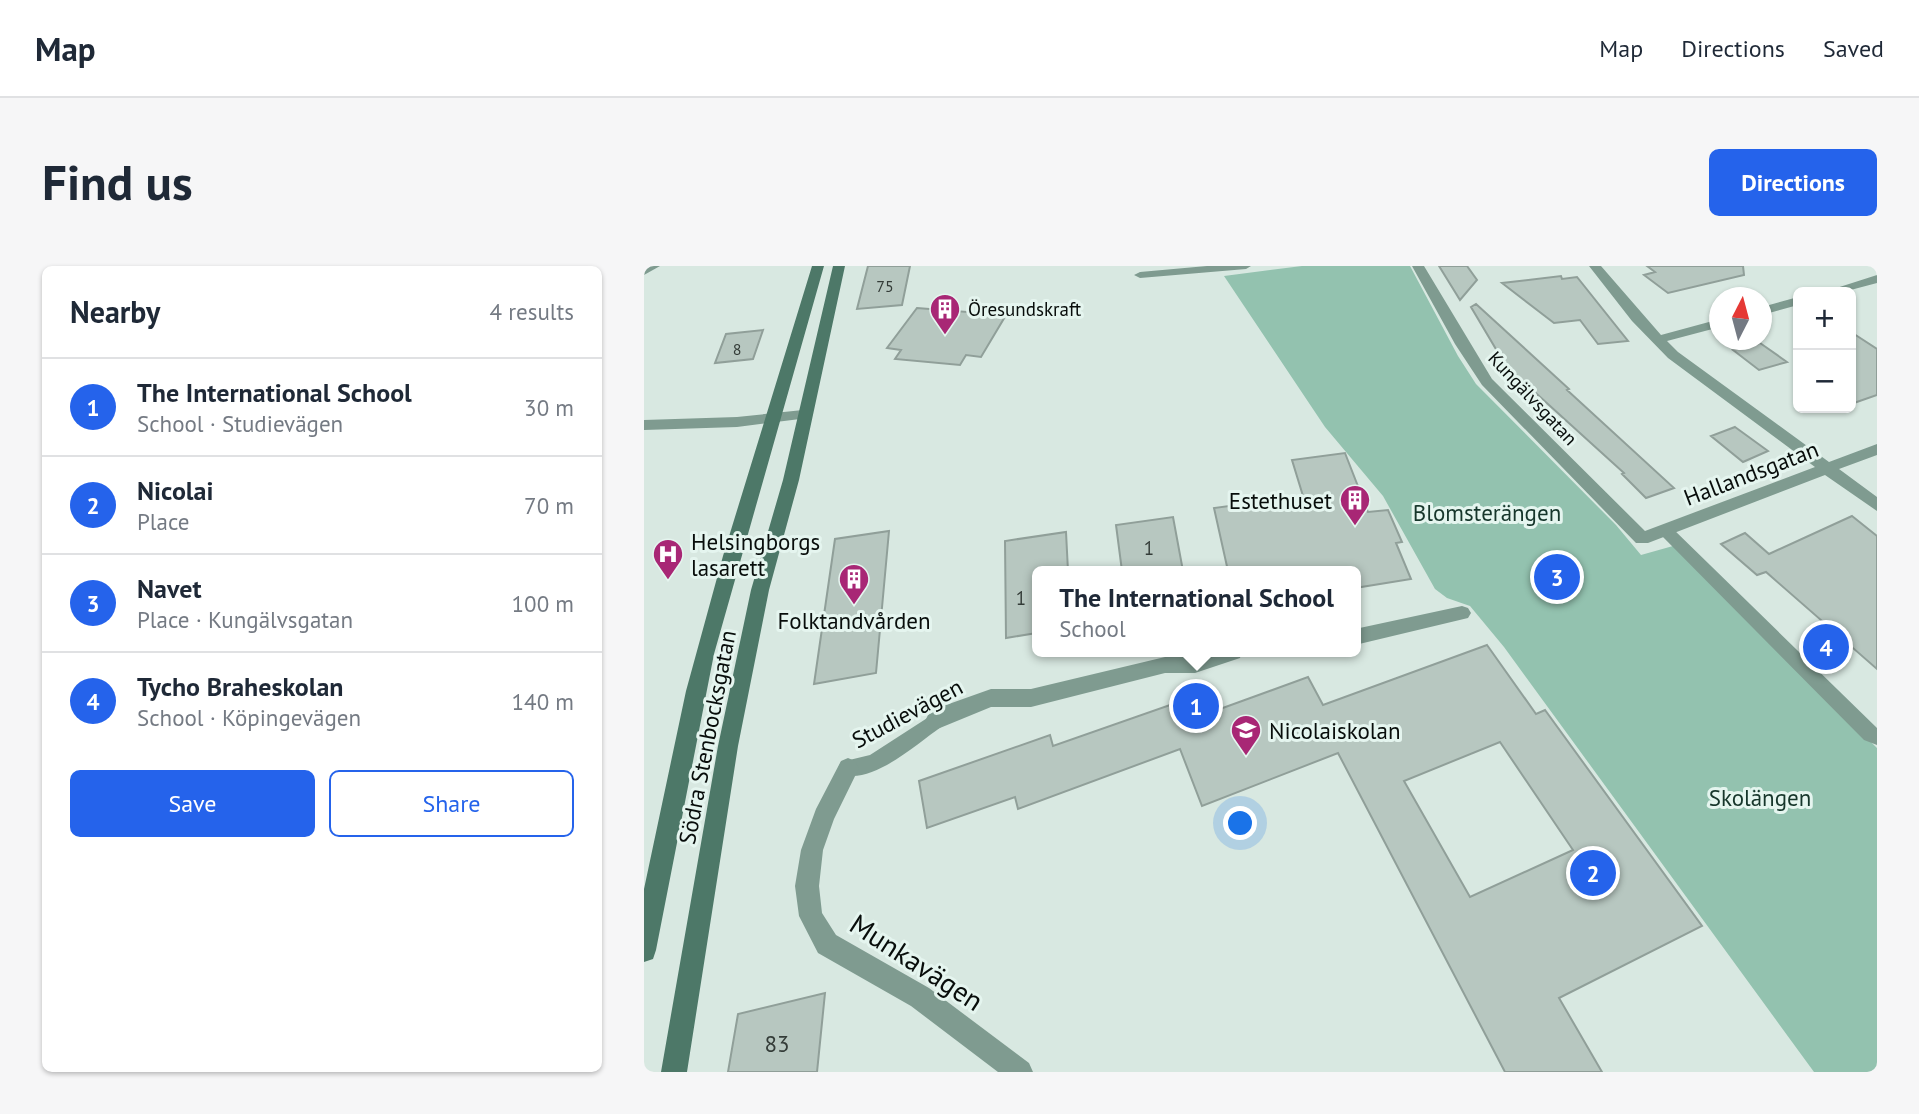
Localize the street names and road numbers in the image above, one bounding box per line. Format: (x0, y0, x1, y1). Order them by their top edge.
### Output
street label: Kungälvsgatan (1483, 346, 1583, 450)
street label: Hallandsgatan (1680, 434, 1822, 512)
street label: Södra Stenbocksgatan (672, 627, 742, 847)
street label: Studievägen (847, 672, 967, 754)
street label: Munkavägen (843, 905, 991, 1019)

